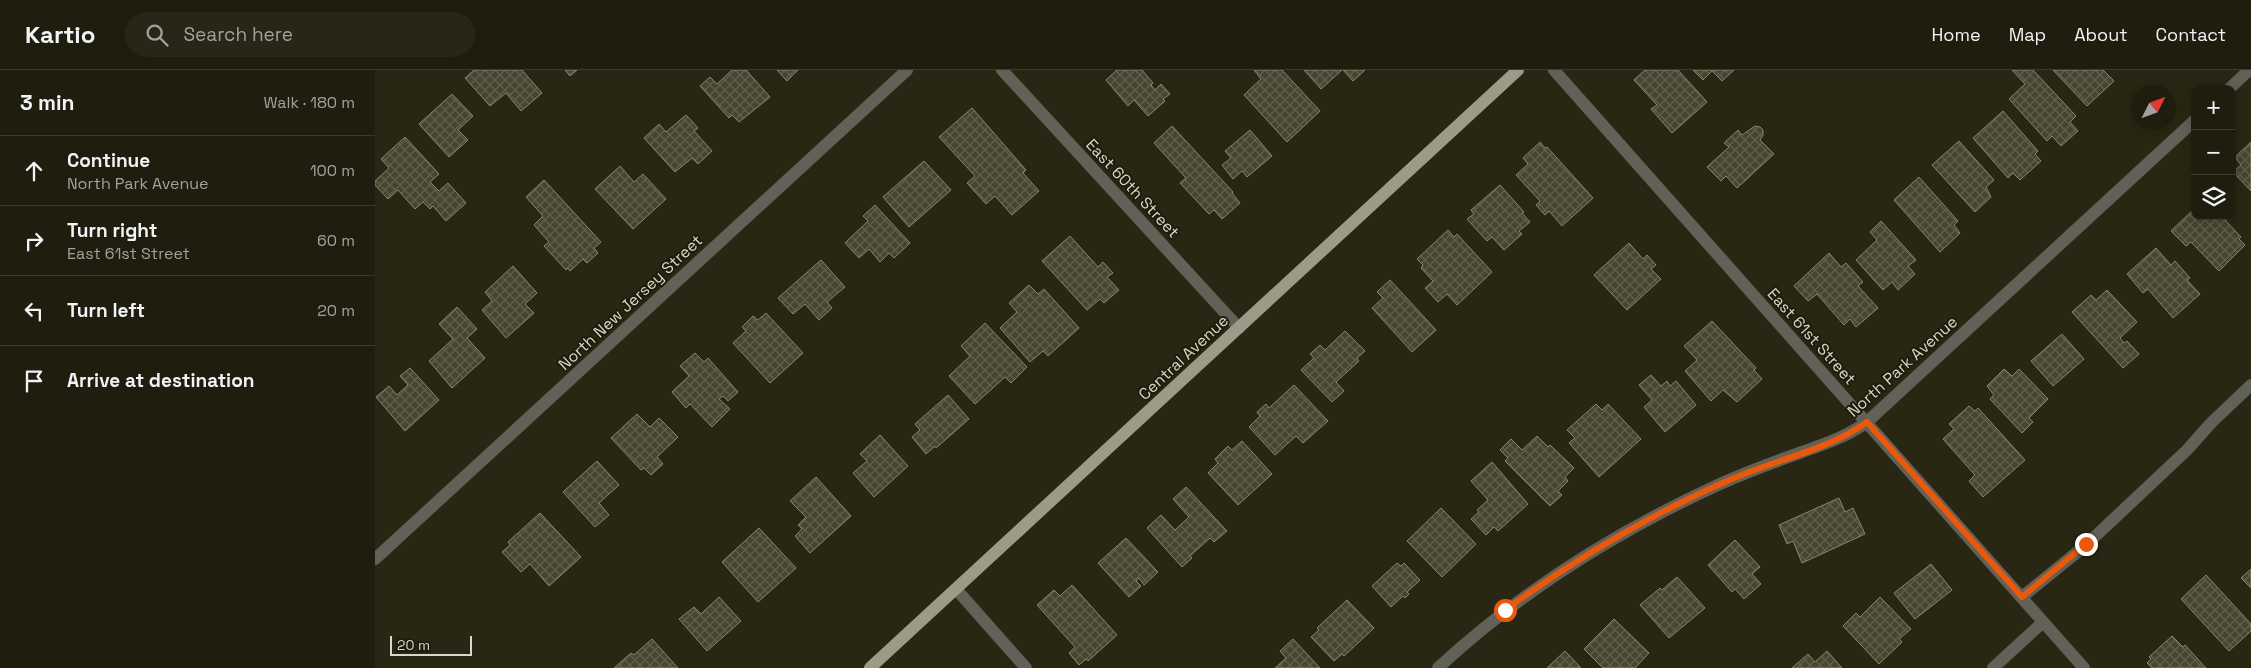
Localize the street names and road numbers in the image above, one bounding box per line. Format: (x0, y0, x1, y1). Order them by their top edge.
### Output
street label: East 60th Street (1081, 134, 1184, 242)
street label: North New Jersey Street (554, 230, 707, 375)
street label: East 61st Street (1763, 284, 1861, 389)
street label: Central Avenue (1134, 310, 1233, 405)
street label: North Park Avenue (1843, 311, 1962, 422)

